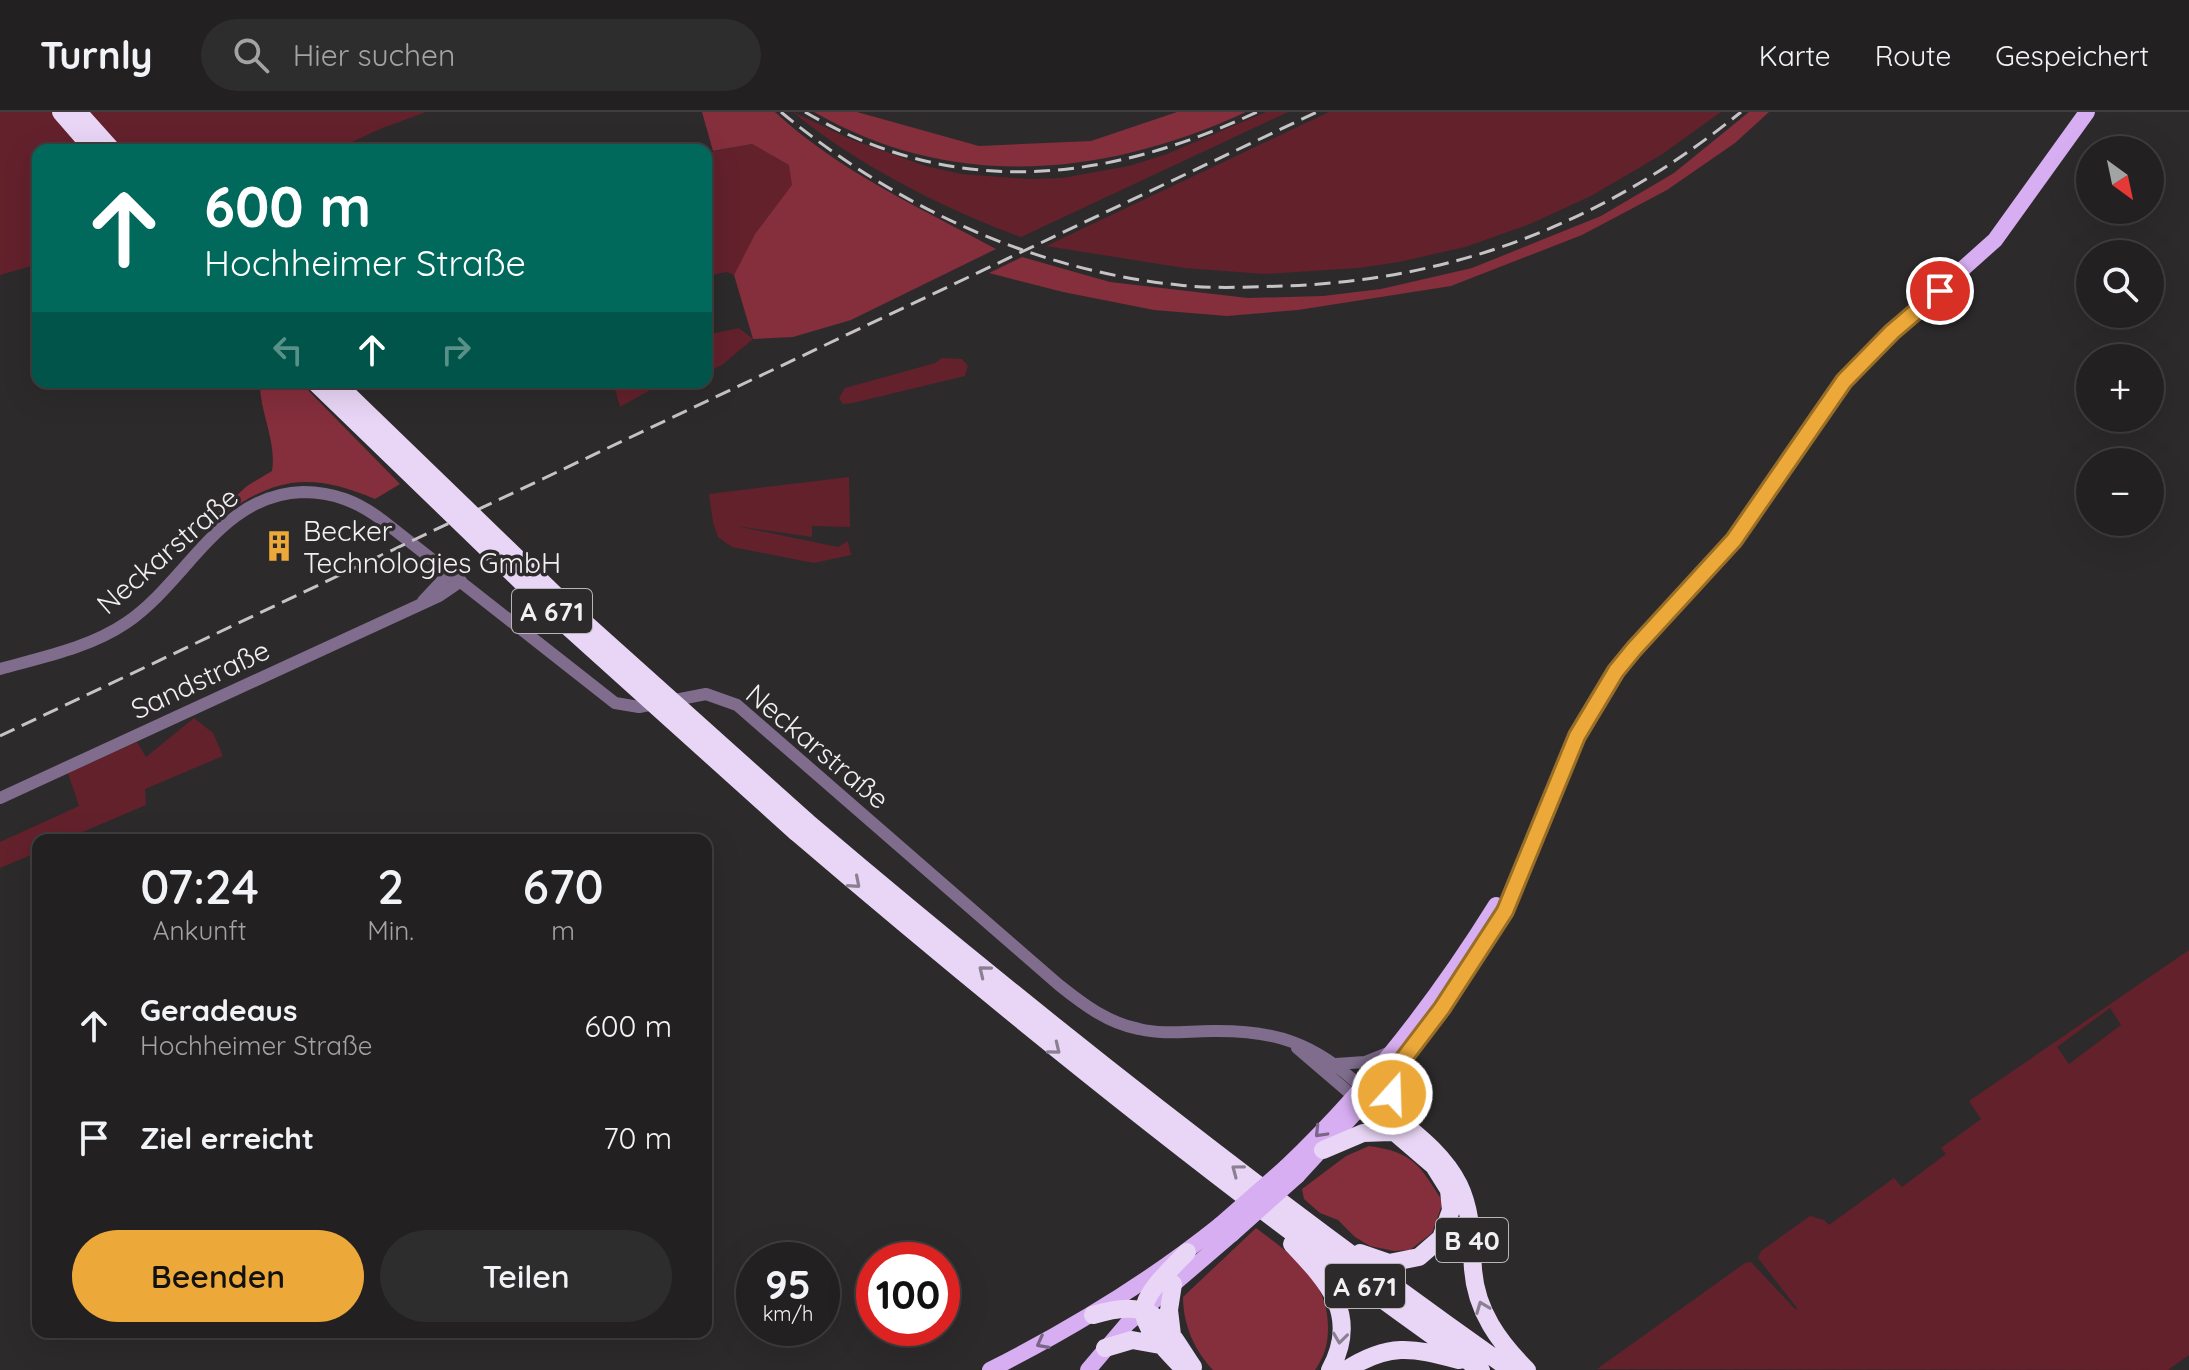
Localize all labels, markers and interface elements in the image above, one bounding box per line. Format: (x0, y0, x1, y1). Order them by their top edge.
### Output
search box (201, 19, 761, 91)
text: Turnly (40, 31, 153, 79)
icon: search (229, 33, 273, 77)
text: Hier suchen (293, 36, 455, 74)
text: Karte (1759, 38, 1831, 73)
text: Route (1875, 38, 1951, 73)
text: Gespeichert (1995, 38, 2149, 73)
north arrow (2076, 136, 2164, 224)
map controls (2076, 136, 2164, 536)
text: 600 m (204, 171, 371, 241)
icon: ahead (72, 176, 176, 280)
text: Hochheimer Straße (204, 240, 526, 285)
button: search (2076, 240, 2164, 328)
pin (1906, 257, 1974, 325)
icon: arrive (1918, 269, 1962, 313)
icon: left (266, 328, 310, 372)
icon: ahead (350, 328, 394, 372)
icon: right (434, 328, 478, 372)
button: + (2076, 344, 2164, 432)
button: − (2076, 448, 2164, 536)
street label: Neckarstraße (89, 479, 245, 621)
place label: Becker Technologies GmbH (303, 513, 561, 580)
building icon: Becker Technologies GmbH (262, 529, 296, 563)
road number: A 671 (512, 589, 592, 633)
street label: Sandstraße (125, 632, 275, 726)
street label: Neckarstraße (739, 676, 897, 816)
text: 07:24 (140, 856, 259, 916)
text: 2 (377, 856, 404, 916)
text: 670 (522, 856, 604, 916)
one-way arrow (846, 873, 861, 888)
text: Ankunft (153, 914, 246, 947)
text: Min. (367, 914, 414, 947)
text: m (551, 914, 575, 947)
one-way arrow (979, 966, 994, 980)
text: Geradeaus (140, 991, 297, 1029)
icon: ahead (72, 1004, 116, 1048)
text: 600 m (585, 1007, 672, 1045)
text: Hochheimer Straße (140, 1029, 373, 1062)
one-way arrow (1046, 1040, 1061, 1054)
position arrow (1350, 1052, 1434, 1136)
icon: arrive (72, 1116, 116, 1160)
text: Ziel erreicht (140, 1119, 314, 1157)
text: 70 m (603, 1119, 672, 1157)
one-way arrow (1315, 1123, 1329, 1137)
one-way arrow (1231, 1166, 1246, 1180)
road number: B 40 (1436, 1218, 1508, 1262)
button: Beenden (72, 1230, 364, 1322)
button: Teilen (380, 1230, 672, 1322)
speed limit sign: 100 (856, 1242, 960, 1346)
text: 95 (765, 1259, 811, 1309)
road number: A 671 (1325, 1264, 1405, 1308)
text: km/h (763, 1301, 813, 1326)
one-way arrow (1475, 1301, 1492, 1315)
one-way arrow (1332, 1331, 1349, 1345)
one-way arrow (1036, 1334, 1050, 1349)

